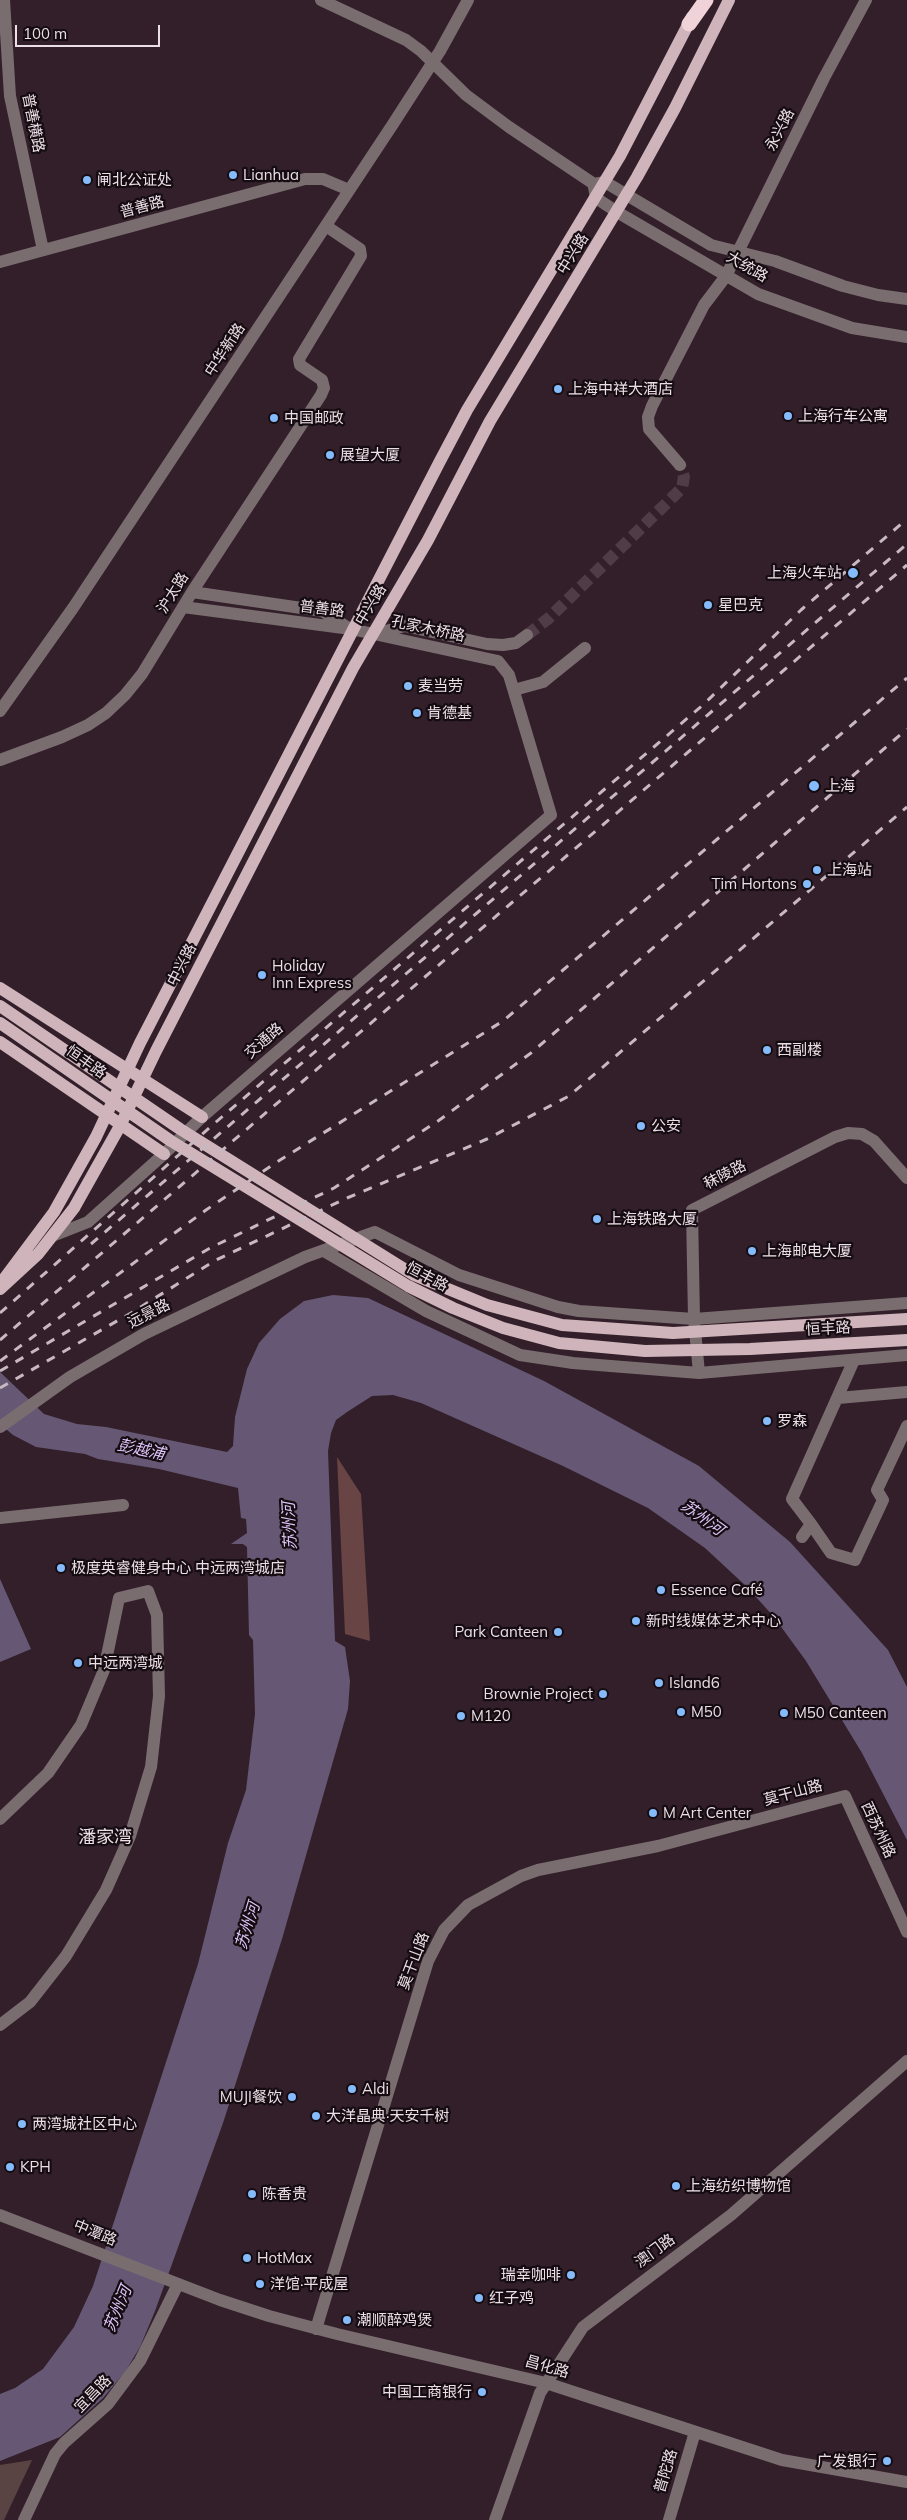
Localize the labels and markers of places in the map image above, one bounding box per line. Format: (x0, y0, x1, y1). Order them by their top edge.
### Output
place label: Lianhua (243, 166, 299, 184)
marker: Lianhua (227, 169, 239, 181)
place label: 闸北公证处 (97, 171, 172, 189)
marker: 闸北公证处 (81, 174, 93, 186)
place label: 上海中祥大酒店 (568, 380, 673, 398)
marker: 上海中祥大酒店 (552, 383, 564, 395)
place label: 上海行车公寓 (798, 407, 888, 425)
place label: 中国邮政 (284, 409, 344, 427)
marker: 上海行车公寓 (782, 410, 794, 422)
marker: 中国邮政 (268, 412, 280, 424)
place label: 展望大厦 (340, 446, 400, 464)
marker: 展望大厦 (324, 449, 336, 461)
place label: 上海火车站 (767, 564, 842, 582)
marker: 上海火车站 (846, 566, 860, 580)
place label: 星巴克 (718, 596, 763, 614)
marker: 星巴克 (702, 599, 714, 611)
place label: 麦当劳 (418, 677, 463, 695)
marker: 麦当劳 (402, 680, 414, 692)
place label: 肯德基 (427, 704, 472, 722)
marker: 肯德基 (411, 707, 423, 719)
place label: 上海 (825, 777, 855, 795)
marker: 上海 (807, 779, 821, 793)
place label: 上海站 (827, 861, 872, 879)
marker: 上海站 (811, 864, 823, 876)
place label: Tim Hortons (711, 875, 797, 893)
marker: Tim Hortons (801, 878, 813, 890)
place label: Holiday Inn Express (272, 957, 352, 992)
marker: Holiday Inn Express (256, 969, 268, 981)
place label: 西副楼 (777, 1041, 822, 1059)
marker: 西副楼 (761, 1044, 773, 1056)
place label: 公安 (651, 1117, 681, 1135)
marker: 公安 (635, 1120, 647, 1132)
place label: 上海铁路大厦 (607, 1210, 697, 1228)
marker: 上海铁路大厦 (591, 1213, 603, 1225)
place label: 上海邮电大厦 (762, 1242, 852, 1260)
marker: 上海邮电大厦 (746, 1245, 758, 1257)
place label: 罗森 (777, 1412, 807, 1430)
marker: 罗森 (761, 1415, 773, 1427)
place label: 极度英睿健身中心 中远两湾城店 (71, 1559, 285, 1577)
marker: 极度英睿健身中心 中远两湾城店 (55, 1562, 67, 1574)
place label: Essence Café (671, 1581, 763, 1599)
marker: Essence Café (655, 1584, 667, 1596)
place label: 新时线媒体艺术中心 (646, 1612, 781, 1630)
marker: 新时线媒体艺术中心 (630, 1615, 642, 1627)
place label: Park Canteen (454, 1623, 548, 1641)
marker: Park Canteen (552, 1626, 564, 1638)
place label: 中远两湾城 (88, 1654, 163, 1672)
marker: 中远两湾城 (72, 1657, 84, 1669)
place label: Island6 (669, 1674, 720, 1692)
marker: Island6 (653, 1677, 665, 1689)
place label: Brownie Project (484, 1685, 593, 1703)
marker: Brownie Project (597, 1688, 609, 1700)
place label: M50 (691, 1703, 722, 1721)
place label: M50 Canteen (794, 1704, 887, 1722)
marker: M50 (675, 1706, 687, 1718)
place label: M120 (471, 1707, 511, 1725)
marker: M50 Canteen (778, 1707, 790, 1719)
marker: M120 (455, 1710, 467, 1722)
place label: M Art Center (663, 1804, 751, 1822)
marker: M Art Center (647, 1807, 659, 1819)
place label: Aldi (362, 2080, 389, 2098)
marker: Aldi (346, 2083, 358, 2095)
place label: MUJI餐饮 (220, 2088, 282, 2106)
marker: MUJI餐饮 (286, 2091, 298, 2103)
place label: 大洋晶典·天安千树 (326, 2107, 449, 2125)
marker: 大洋晶典·天安千树 (310, 2110, 322, 2122)
place label: 两湾城社区中心 (32, 2115, 137, 2133)
marker: 两湾城社区中心 (16, 2118, 28, 2130)
place label: KPH (20, 2158, 51, 2176)
marker: KPH (4, 2161, 16, 2173)
place label: 上海纺织博物馆 (686, 2177, 791, 2195)
marker: 上海纺织博物馆 (670, 2180, 682, 2192)
place label: 陈香贵 (262, 2185, 307, 2203)
marker: 陈香贵 (246, 2188, 258, 2200)
place label: HotMax (257, 2249, 312, 2267)
marker: HotMax (241, 2252, 253, 2264)
place label: 瑞幸咖啡 (501, 2266, 561, 2284)
marker: 瑞幸咖啡 (565, 2269, 577, 2281)
place label: 洋馆·平成屋 (270, 2275, 348, 2293)
marker: 洋馆·平成屋 (254, 2278, 266, 2290)
place label: 红子鸡 (489, 2289, 534, 2307)
marker: 红子鸡 (473, 2292, 485, 2304)
place label: 潮顺醉鸡煲 (357, 2311, 432, 2329)
marker: 潮顺醉鸡煲 (341, 2314, 353, 2326)
place label: 中国工商银行 (382, 2383, 472, 2401)
marker: 中国工商银行 (476, 2386, 488, 2398)
place label: 广发银行 (817, 2452, 877, 2470)
marker: 广发银行 (881, 2455, 893, 2467)

